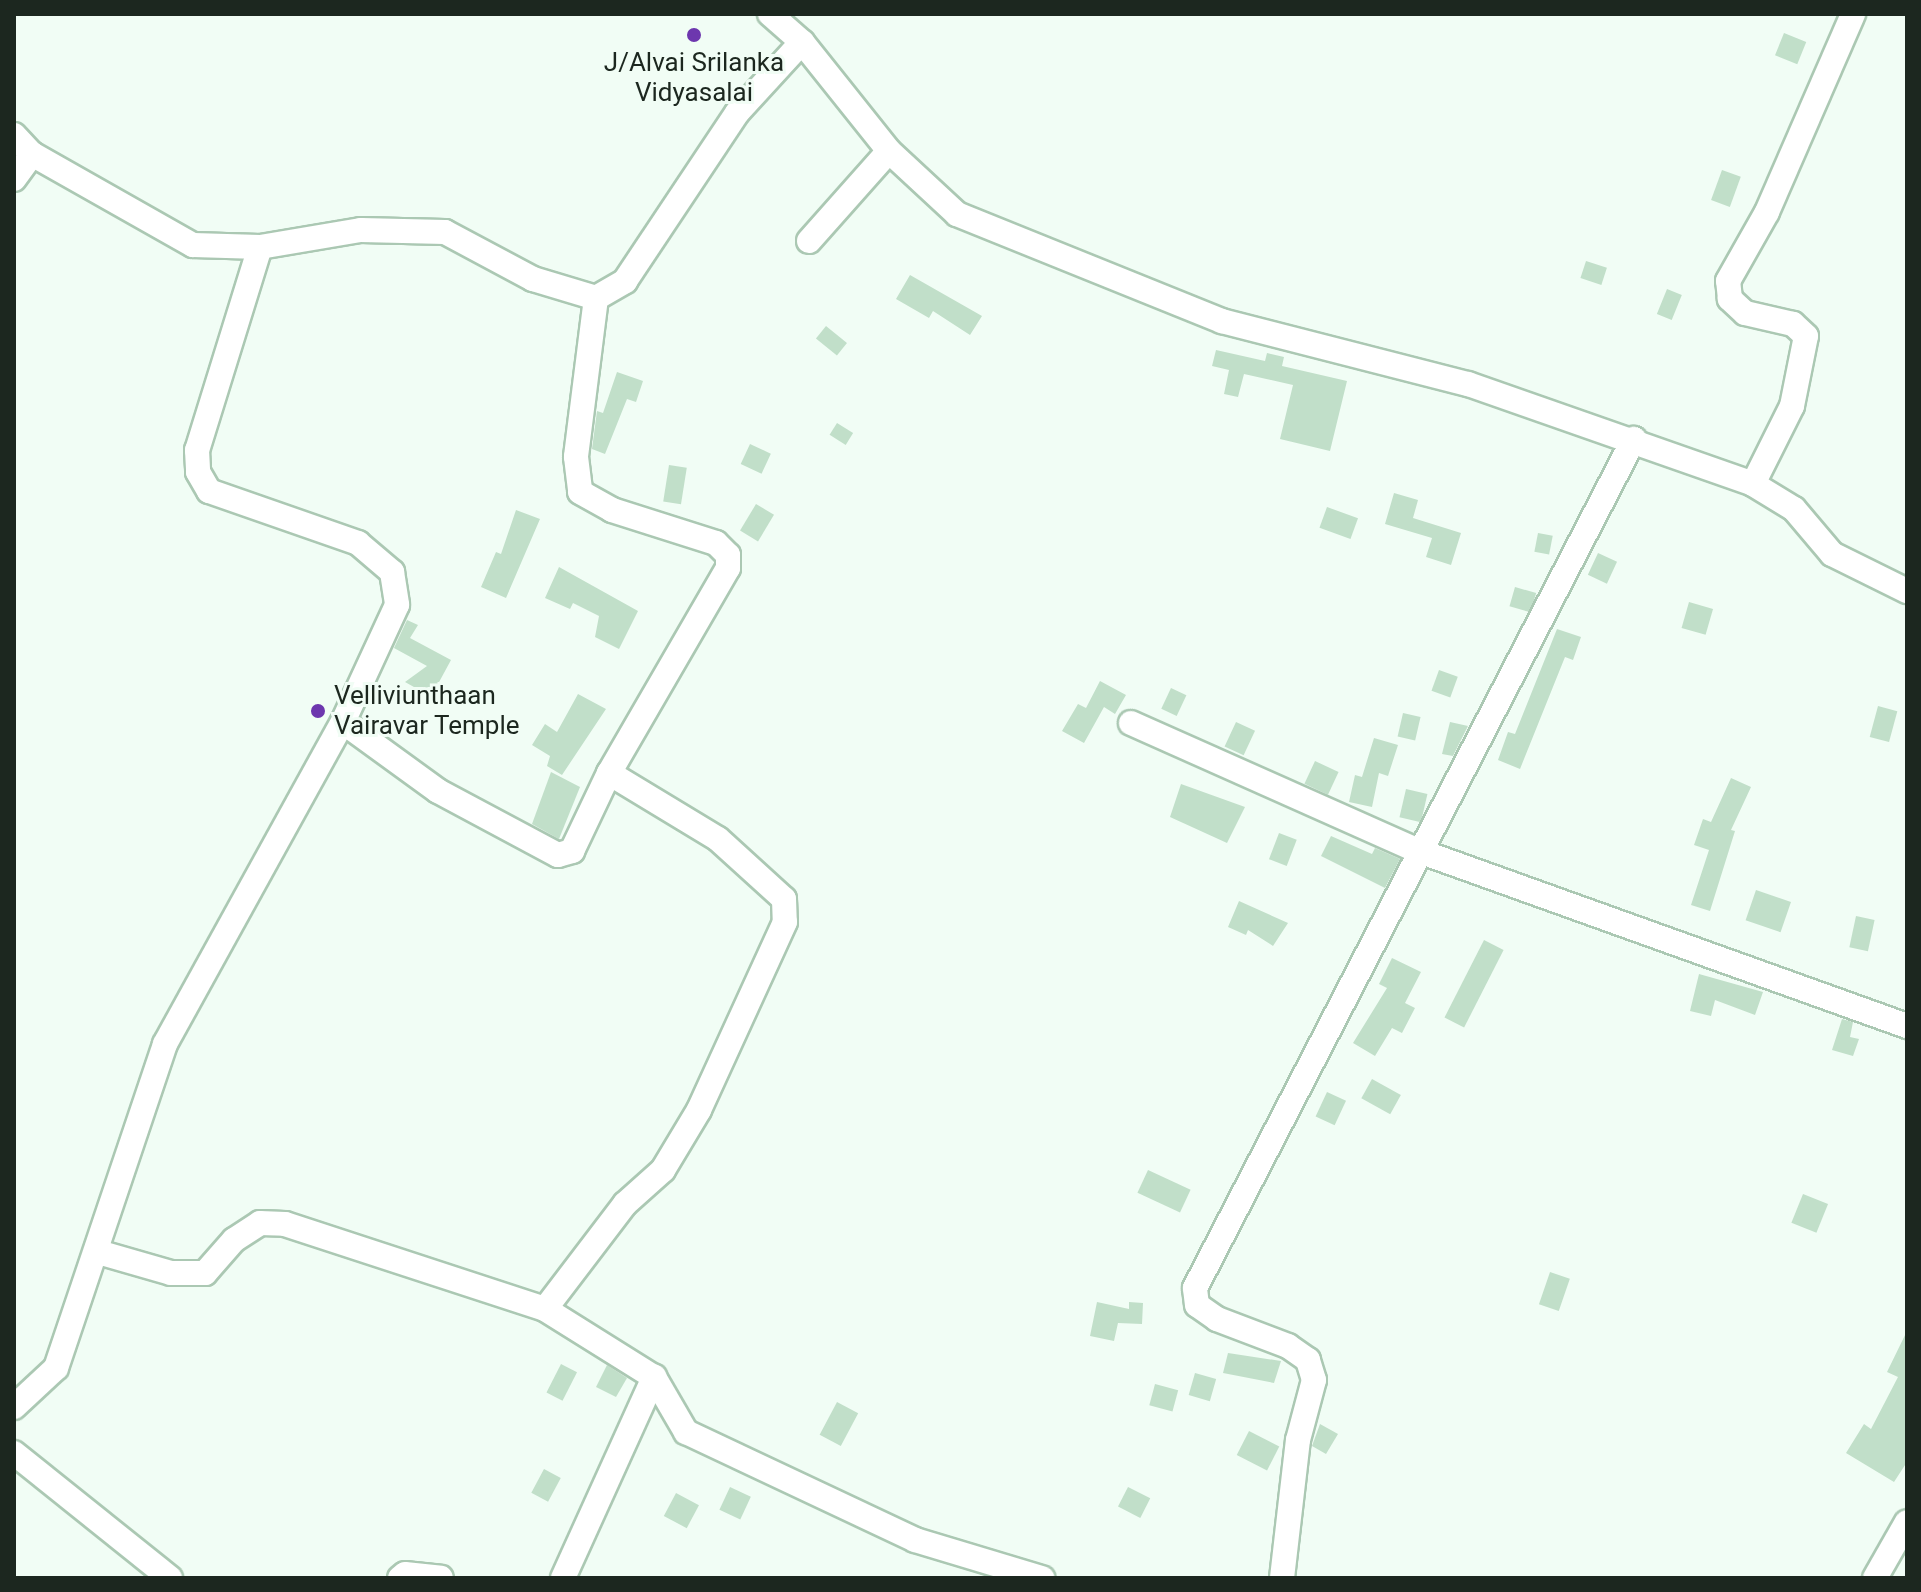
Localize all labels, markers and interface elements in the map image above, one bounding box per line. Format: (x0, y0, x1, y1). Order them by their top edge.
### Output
marker: J/Alvai Srilanka Vidyasalai (685, 26, 703, 44)
place label: J/Alvai Srilanka Vidyasalai (604, 47, 784, 108)
place label: Velliviunthaan Vairavar Temple (334, 680, 520, 742)
marker: Velliviunthaan Vairavar Temple (309, 702, 327, 720)

